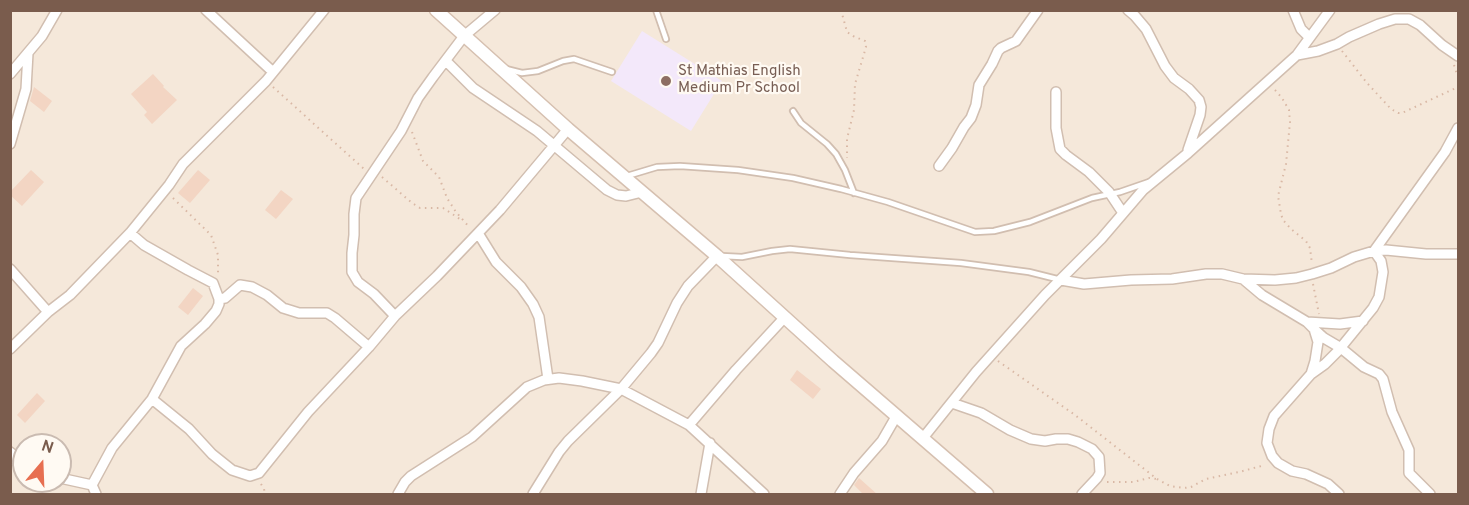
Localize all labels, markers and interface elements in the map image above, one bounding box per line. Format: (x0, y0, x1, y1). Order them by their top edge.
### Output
place label: St Mathias English Medium Pr School (678, 63, 801, 98)
marker: St Mathias English Medium Pr School (659, 74, 673, 88)
north arrow (12, 433, 72, 493)
text: N (39, 437, 56, 459)

